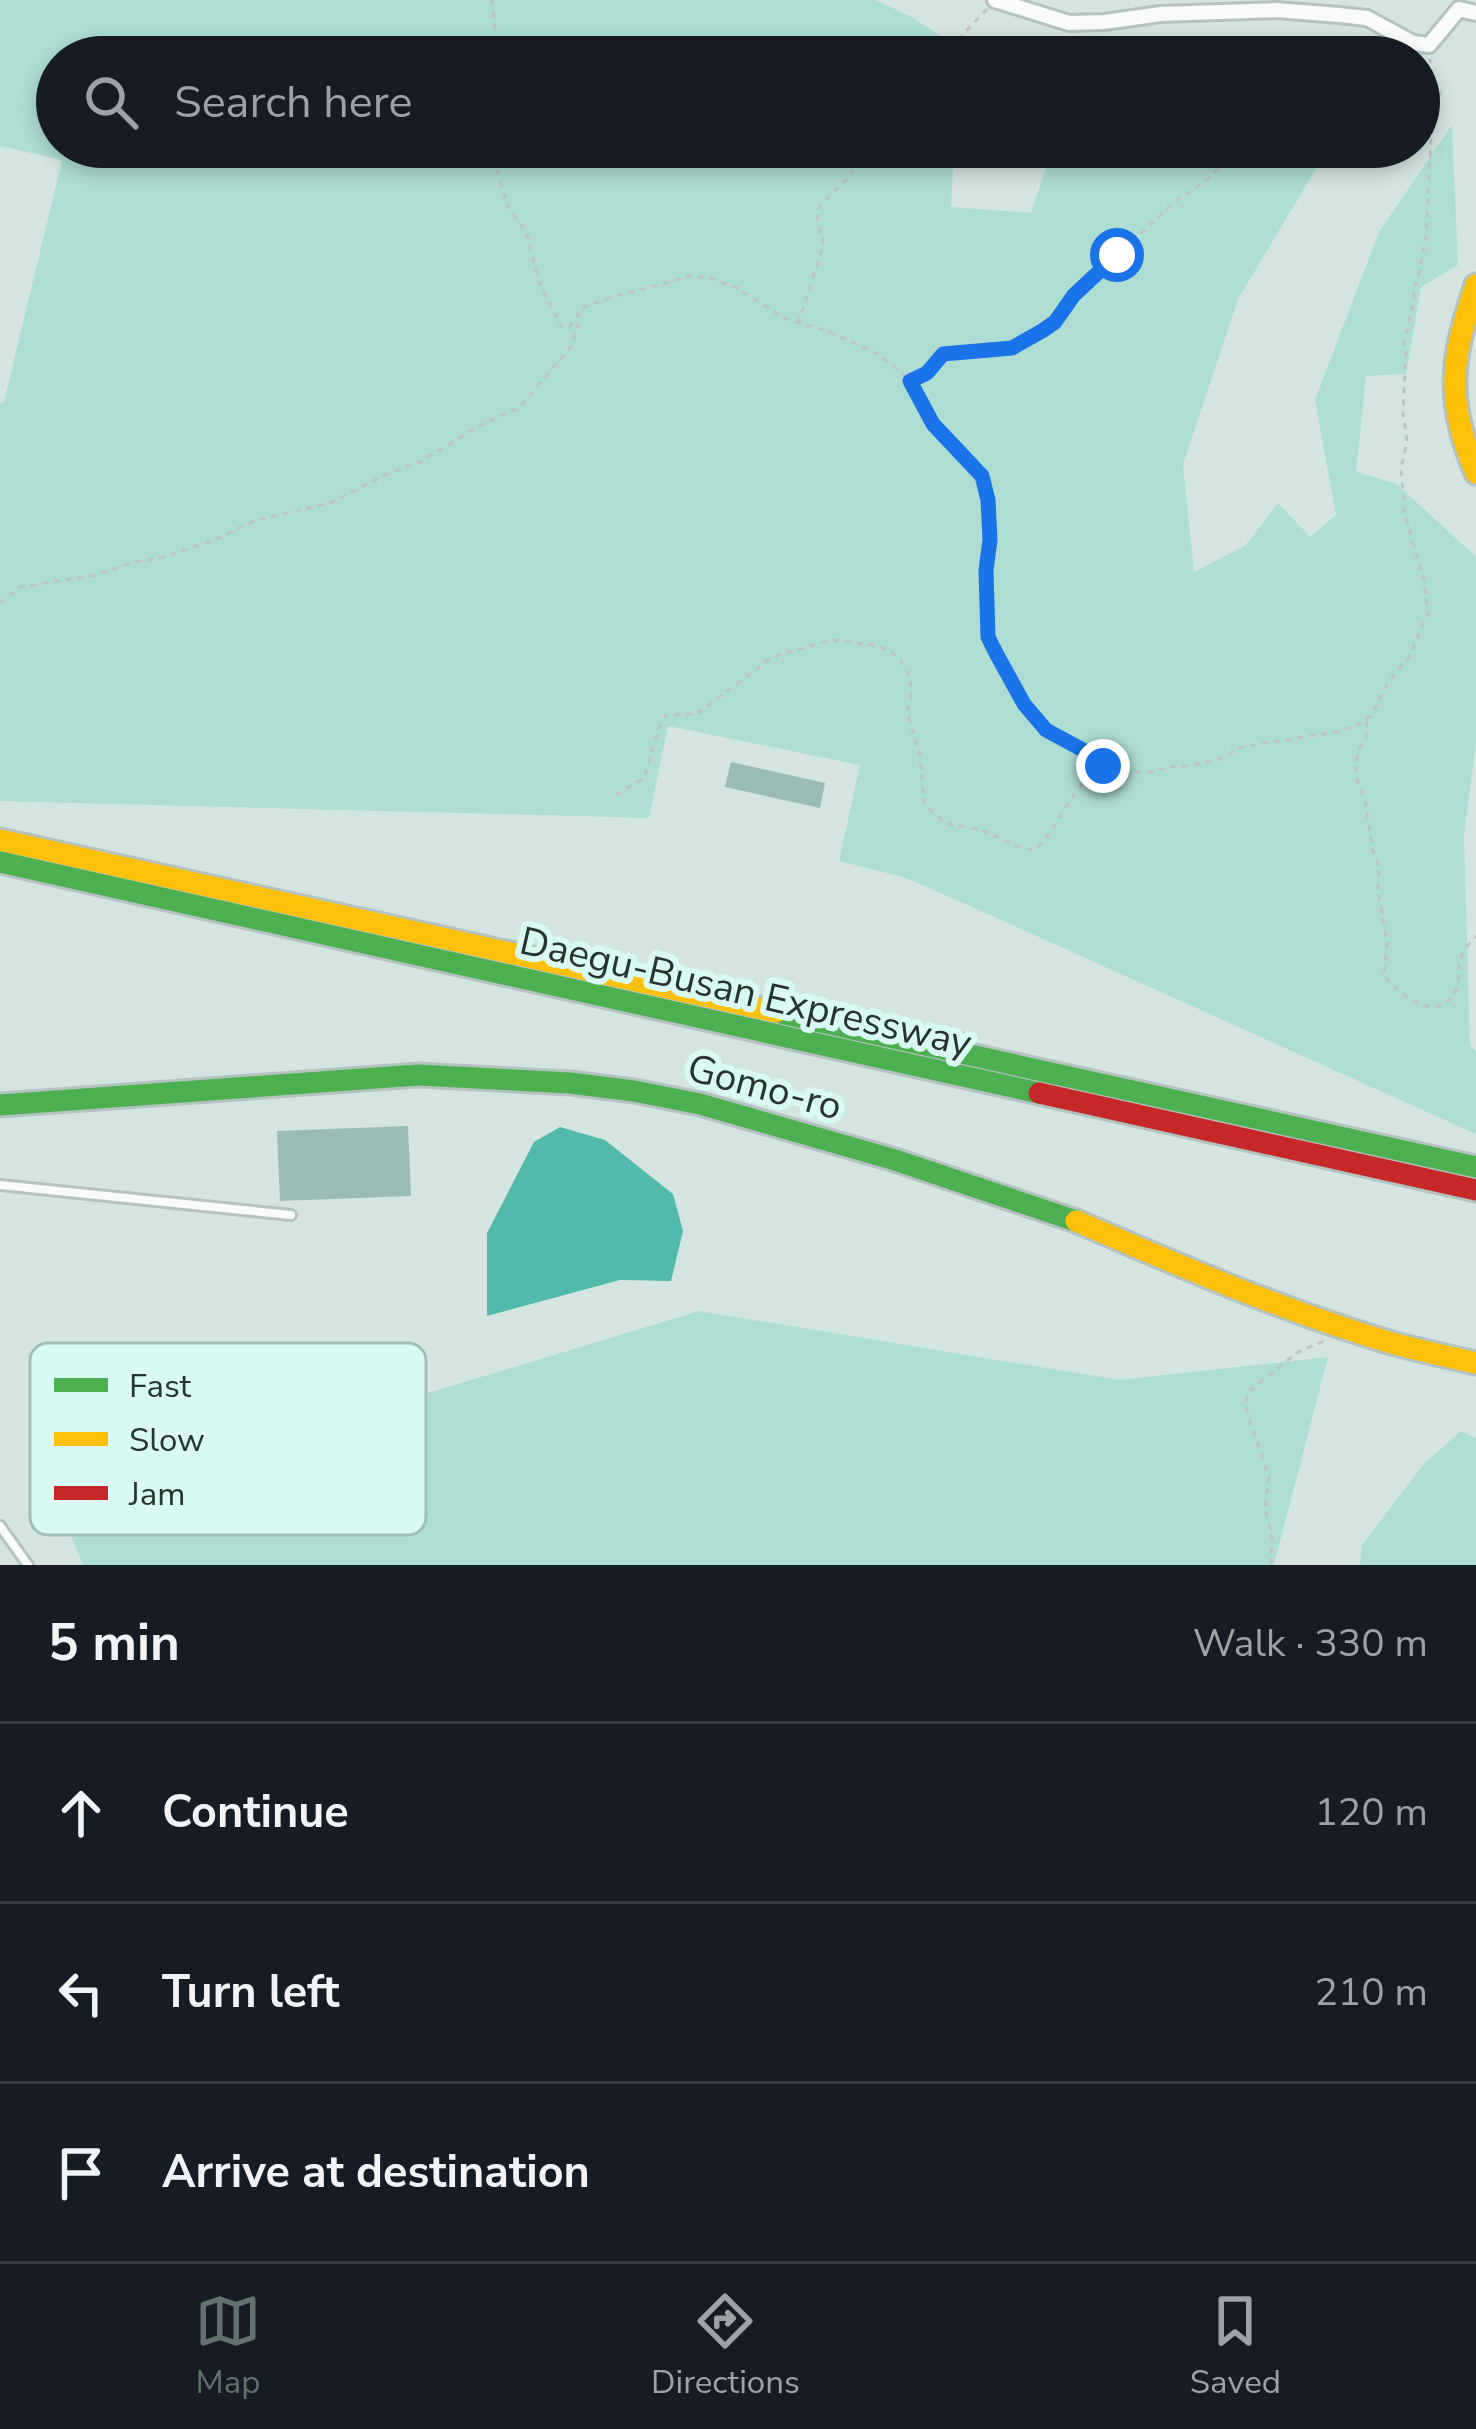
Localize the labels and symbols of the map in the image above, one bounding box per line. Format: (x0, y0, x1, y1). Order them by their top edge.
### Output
route start (1090, 228, 1144, 282)
route end (1076, 739, 1130, 793)
street label: Daegu-Busan Expressway (515, 915, 977, 1070)
street label: Gomo-ro (682, 1041, 848, 1133)
legend (30, 1343, 426, 1535)
text: Fast (129, 1364, 192, 1409)
text: Slow (129, 1418, 205, 1463)
text: Jam (128, 1472, 185, 1517)

